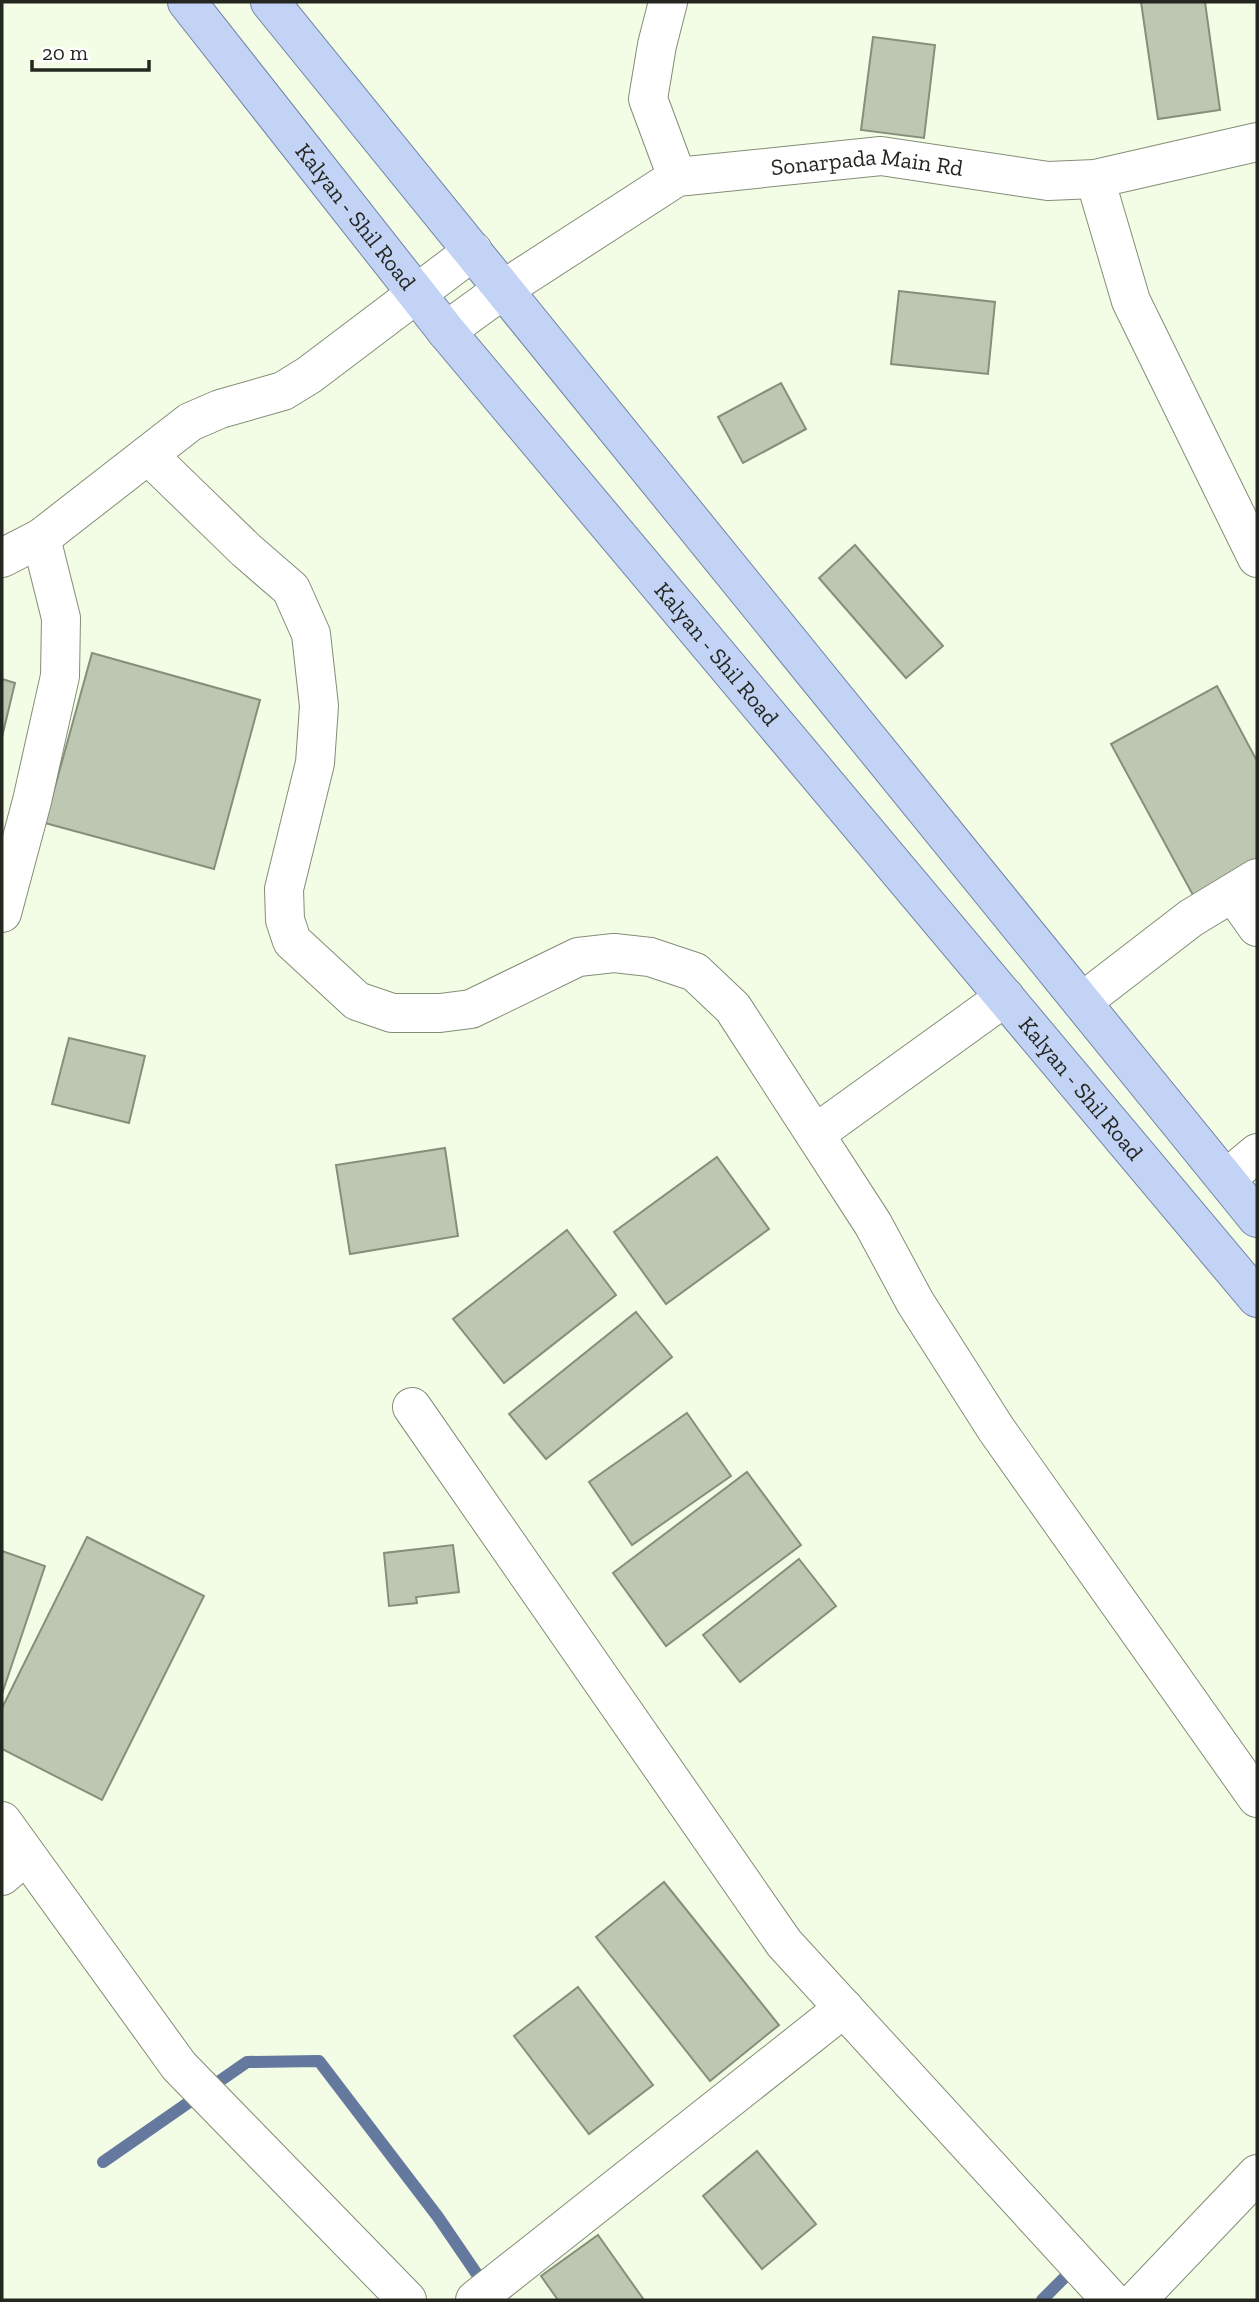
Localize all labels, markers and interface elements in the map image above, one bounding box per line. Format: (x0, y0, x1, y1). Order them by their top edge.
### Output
scale bar (32, 28, 149, 72)
text: 20 m (42, 40, 88, 65)
street label: Kalyan - Shil Road (290, 138, 422, 296)
street label: Sonarpada Main Rd (770, 142, 965, 182)
street label: Kalyan - Shil Road (649, 576, 785, 732)
street label: Kalyan - Shil Road (1013, 1011, 1149, 1166)

